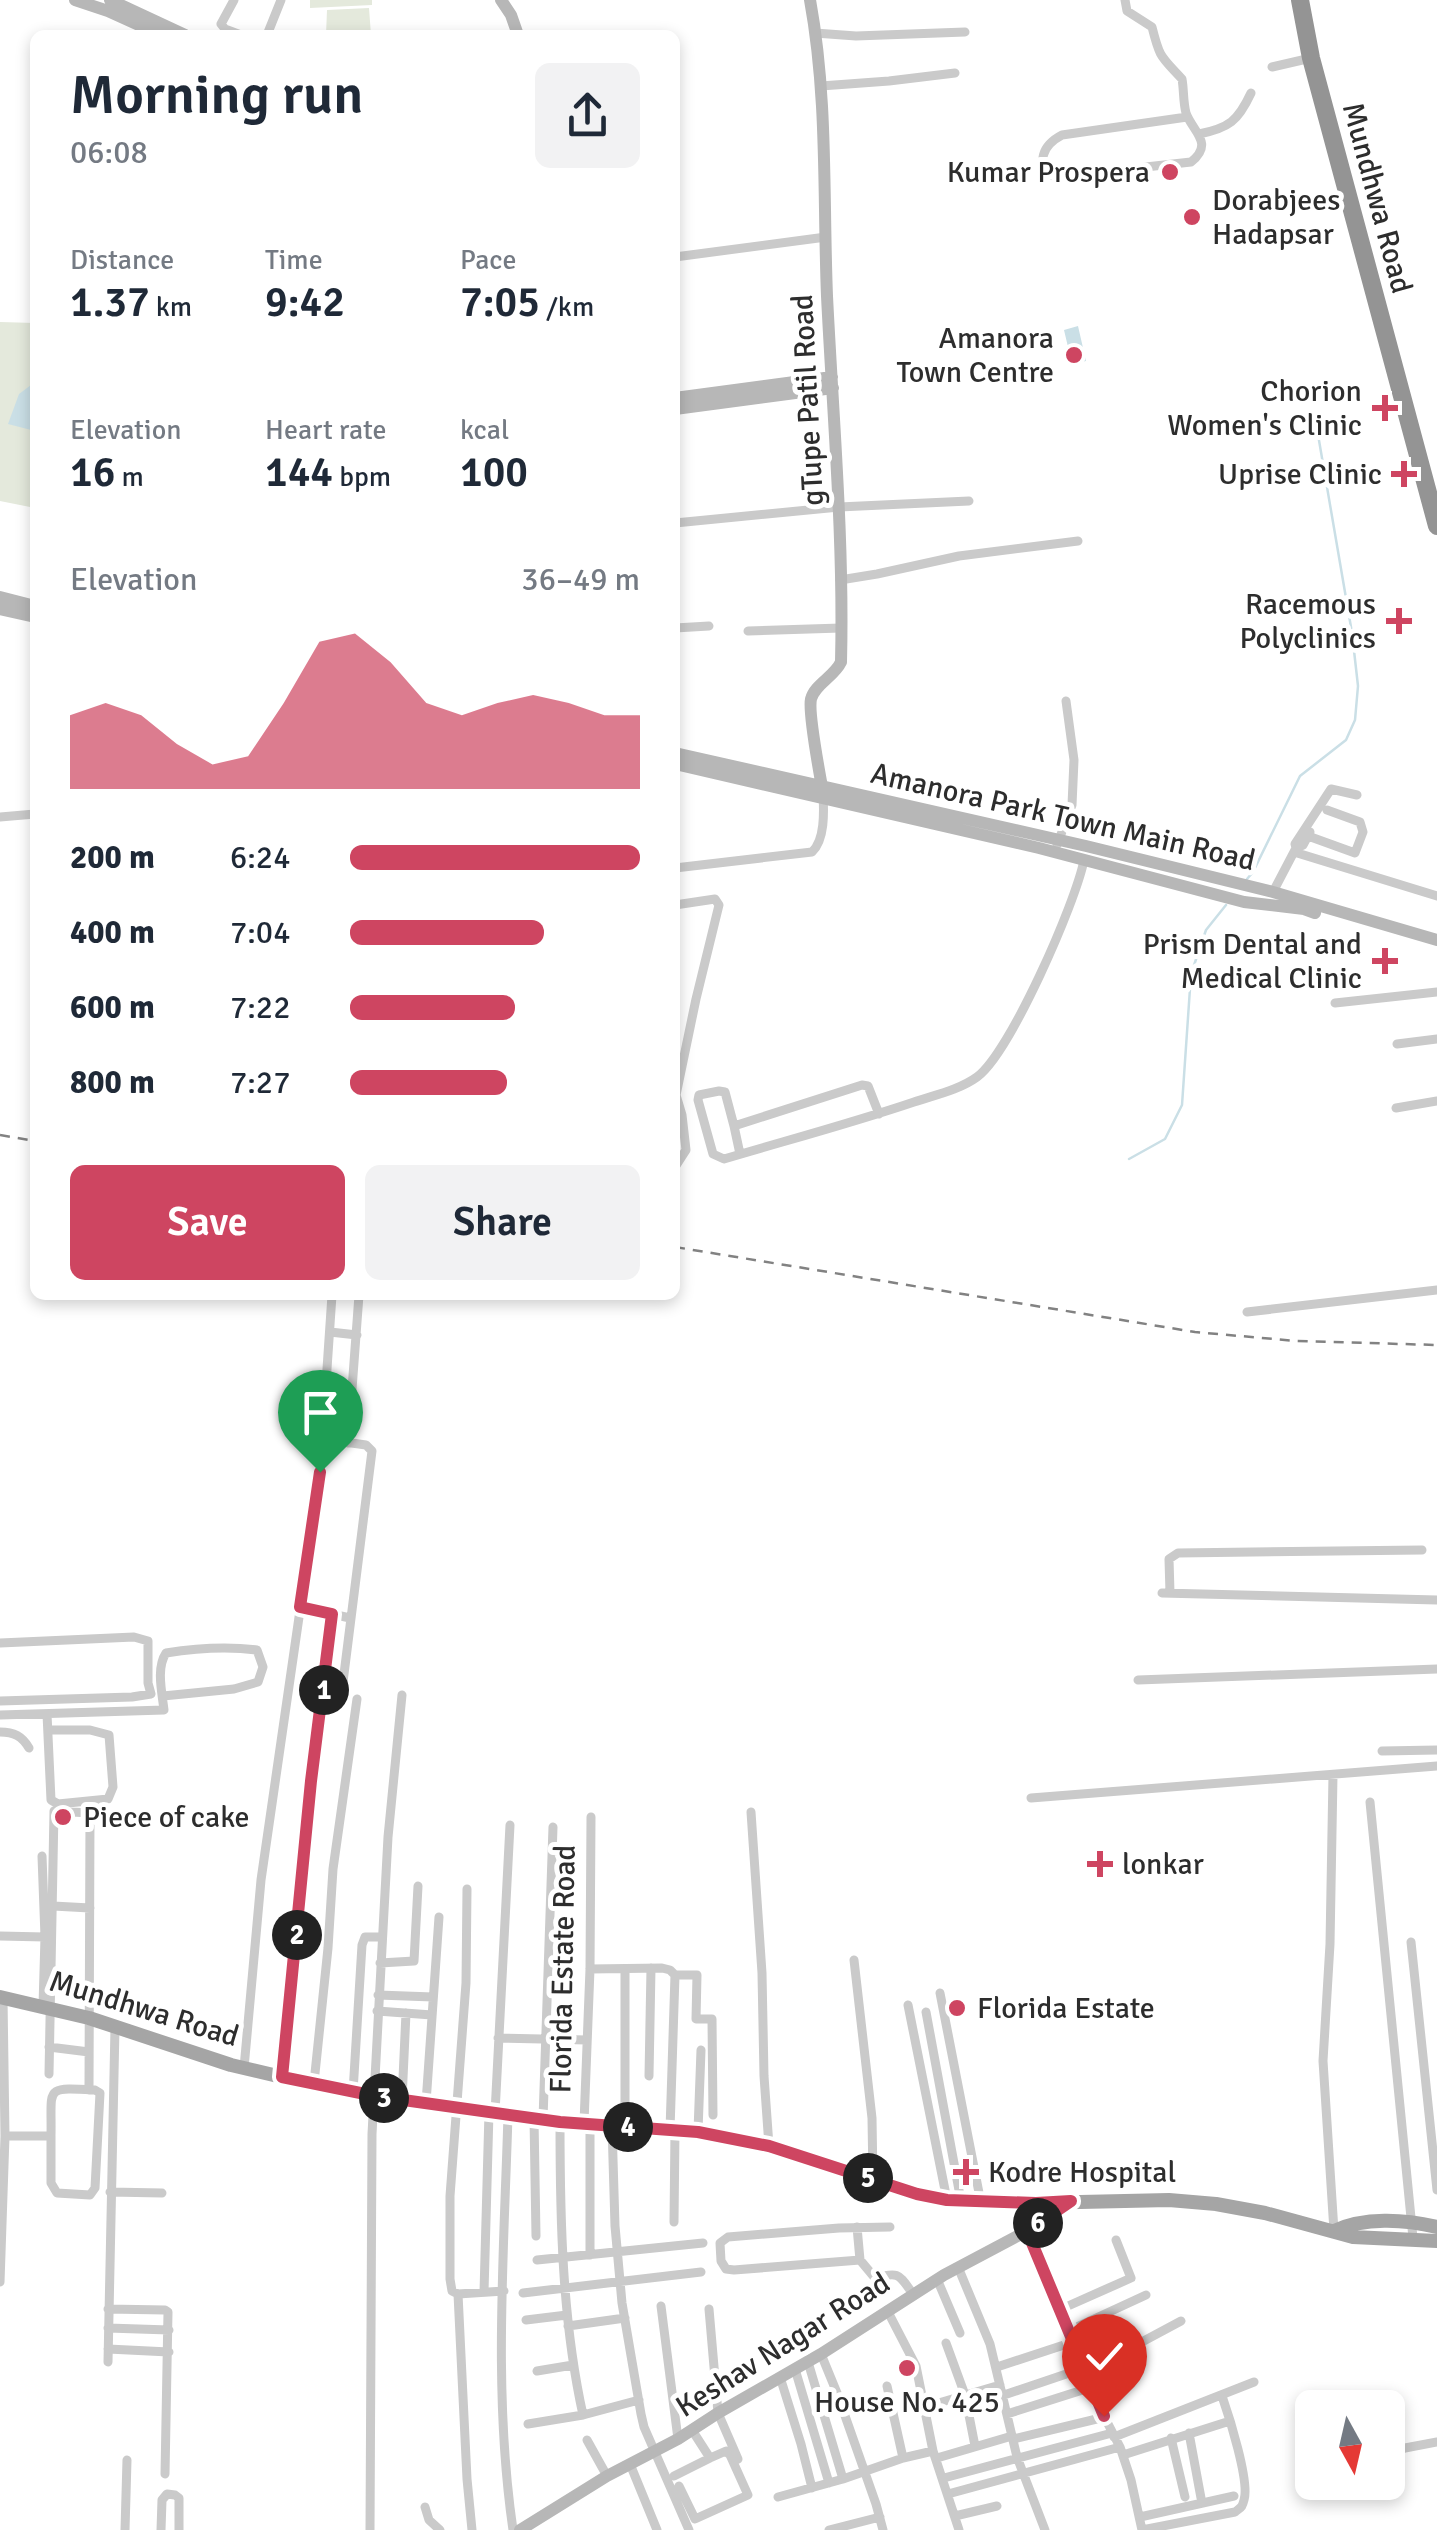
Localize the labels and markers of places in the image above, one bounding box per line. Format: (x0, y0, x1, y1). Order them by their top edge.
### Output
place label: Kumar Prospera (947, 154, 1150, 191)
marker: Kumar Prospera (1159, 161, 1181, 183)
place label: Dorabjees Hadapsar (1212, 182, 1340, 253)
marker: Dorabjees Hadapsar (1181, 206, 1203, 228)
place label: Amanora Town Centre (897, 320, 1054, 391)
marker: Amanora Town Centre (1063, 344, 1085, 366)
place label: Chorion Women's Clinic (1167, 373, 1362, 444)
marker: Chorion Women's Clinic (1372, 395, 1398, 421)
place label: Uprise Clinic (1218, 456, 1382, 493)
marker: Uprise Clinic (1391, 461, 1417, 487)
place label: Racemous Polyclinics (1239, 586, 1376, 657)
marker: Racemous Polyclinics (1386, 608, 1412, 634)
place label: Prism Dental and Medical Clinic (1143, 926, 1362, 997)
marker: Prism Dental and Medical Clinic (1372, 948, 1398, 974)
pin (278, 1370, 363, 1473)
pin: 1 (299, 1665, 349, 1715)
place label: Piece of cake (83, 1799, 250, 1836)
marker: Piece of cake (52, 1806, 74, 1828)
place label: lonkar (1122, 1846, 1204, 1883)
marker: lonkar (1087, 1851, 1113, 1877)
pin: 2 (272, 1910, 322, 1960)
place label: Florida Estate (977, 1990, 1155, 2027)
marker: Florida Estate (946, 1997, 968, 2019)
pin: 3 (359, 2073, 409, 2123)
pin: 4 (603, 2102, 653, 2152)
pin: 5 (843, 2153, 893, 2203)
place label: Kodre Hospital (988, 2154, 1176, 2191)
marker: Kodre Hospital (953, 2159, 979, 2185)
pin: 6 (1013, 2198, 1063, 2248)
pin (1062, 2314, 1147, 2417)
marker: House No. 425 (896, 2357, 918, 2379)
place label: House No. 425 (814, 2384, 1000, 2421)

